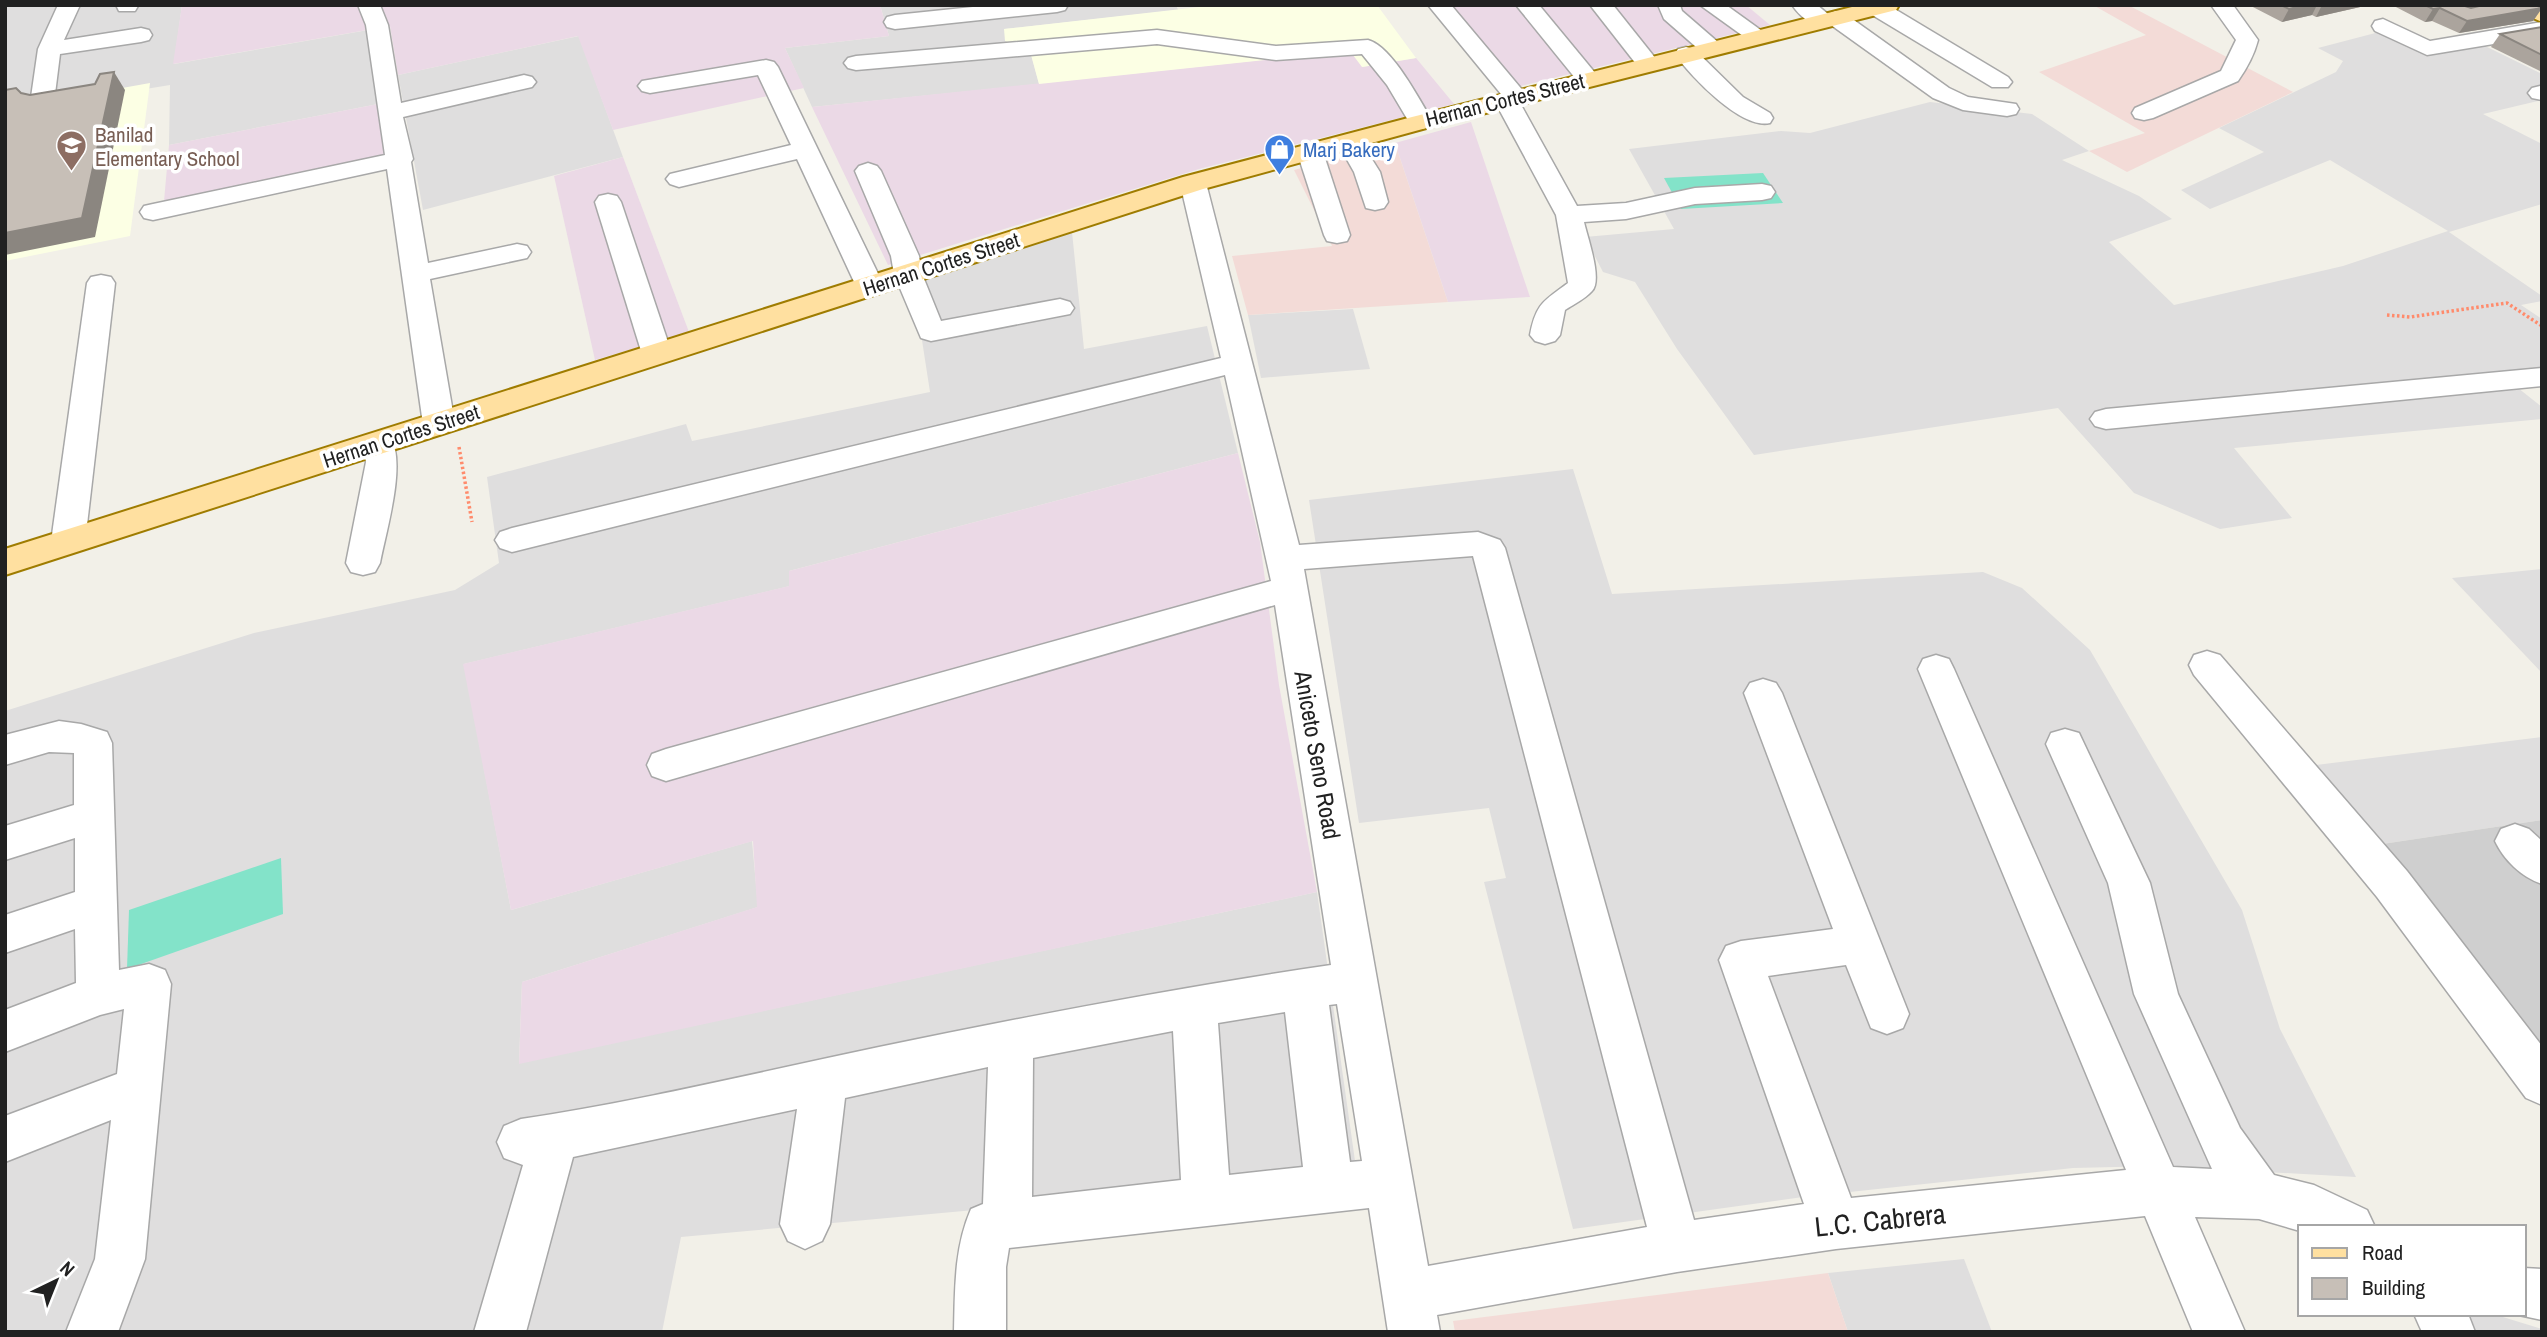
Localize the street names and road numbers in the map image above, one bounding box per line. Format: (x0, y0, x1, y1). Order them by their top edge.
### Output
street label: Hernan Cortes Street (1423, 66, 1588, 134)
street label: Hernan Cortes Street (859, 225, 1023, 303)
street label: Hernan Cortes Street (319, 397, 483, 475)
street label: Aniceto Seno Road (1287, 667, 1349, 842)
street label: L.C. Cabrera (1813, 1194, 1948, 1246)

